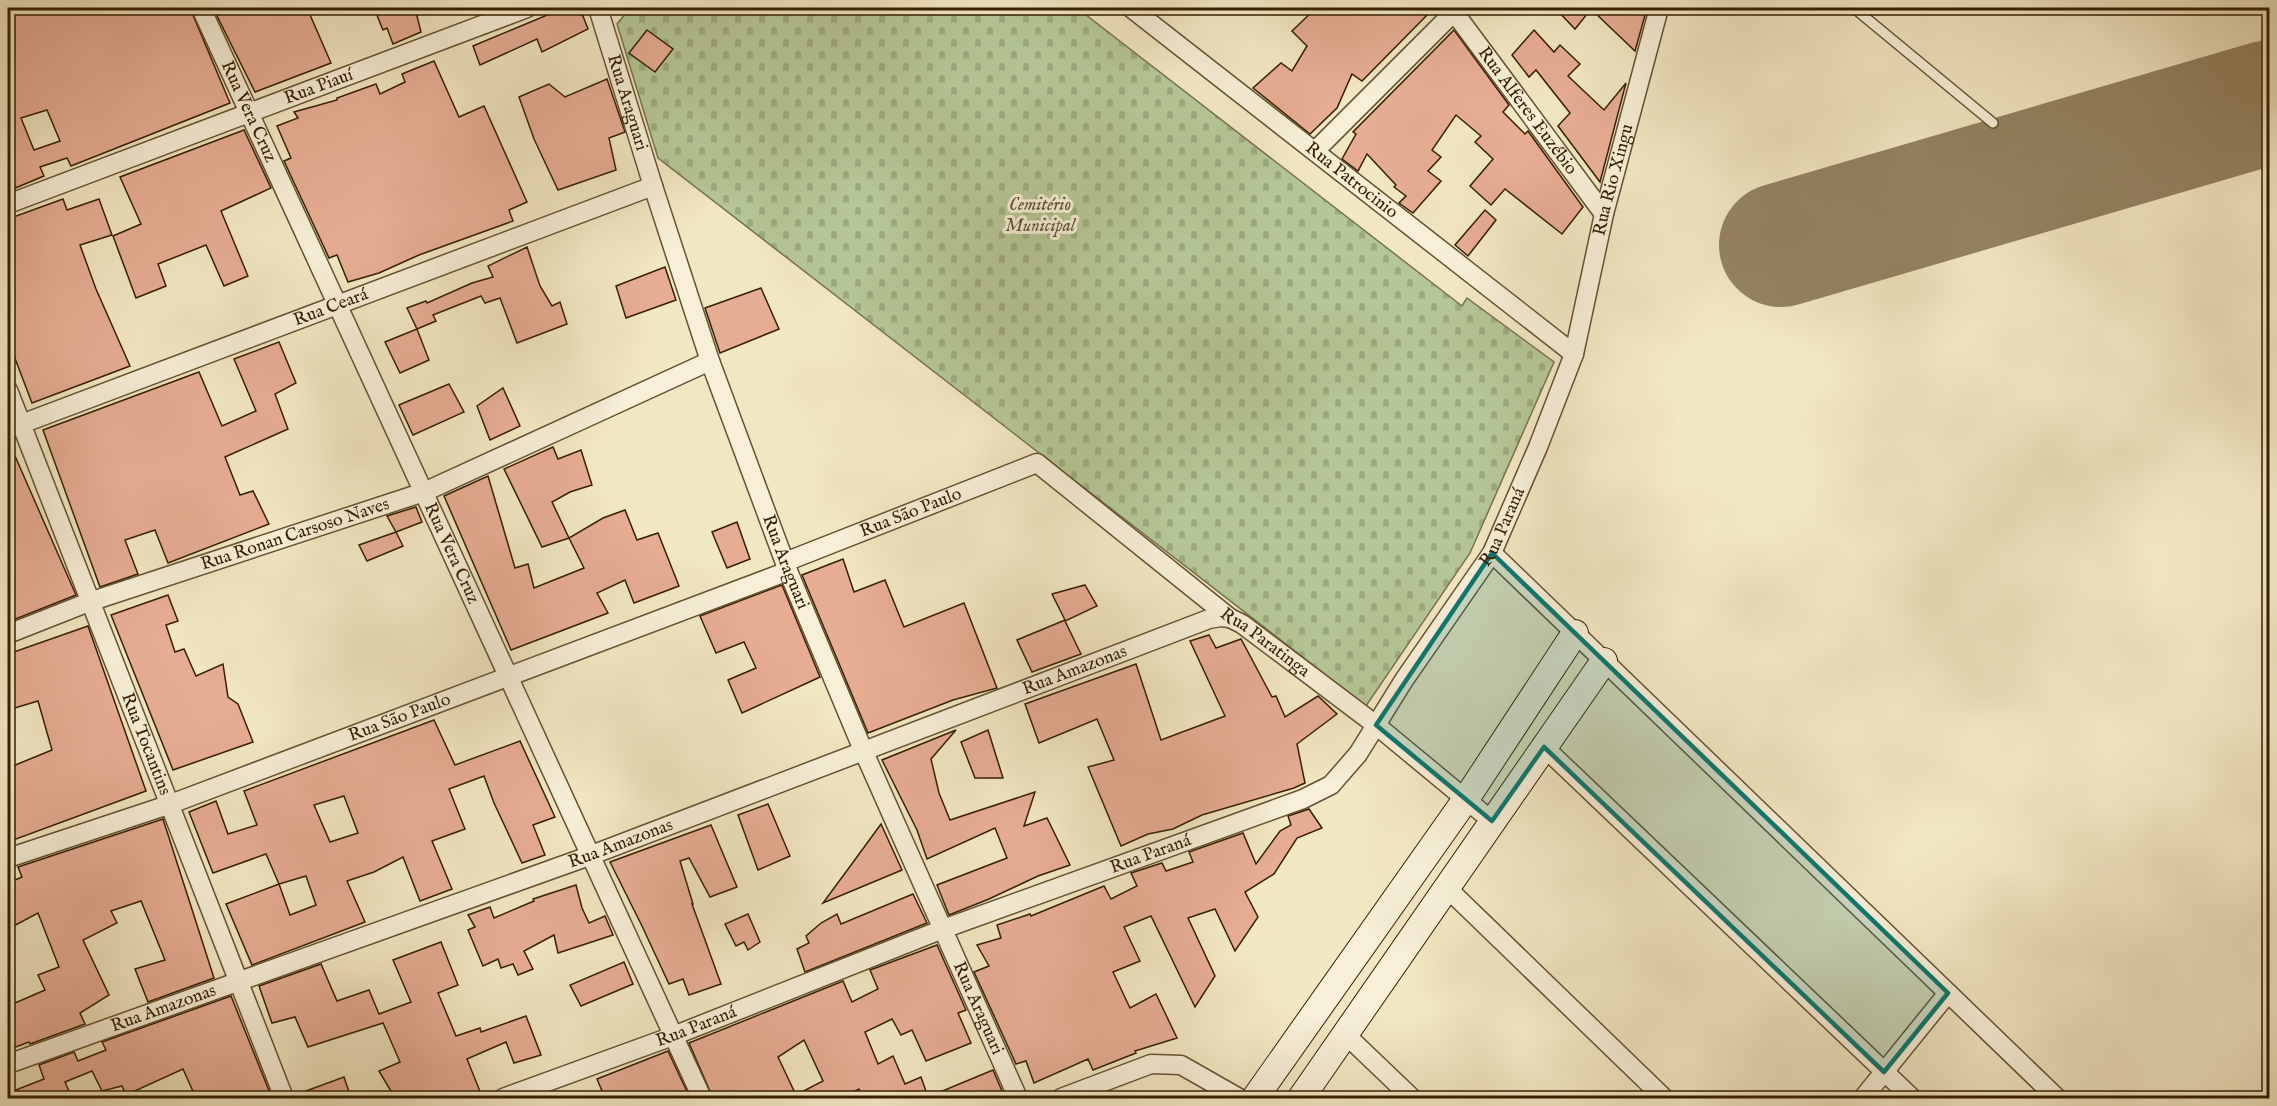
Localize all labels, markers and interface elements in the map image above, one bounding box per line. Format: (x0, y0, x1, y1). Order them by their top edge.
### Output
street label: Rua Alferes Euzébio (1472, 42, 1583, 180)
street label: Rua Araguari (602, 52, 653, 154)
street label: Rua Vera Cruz (215, 57, 282, 166)
street label: Rua Piauí (281, 63, 357, 110)
street label: Rua Rio Xingu (1588, 121, 1639, 238)
street label: Rua Patrocinio (1301, 137, 1403, 224)
park label: Cemitério Municipal (1005, 194, 1077, 238)
street label: Rua Ceará (290, 283, 372, 332)
street label: Rua São Paulo (857, 482, 965, 543)
street label: Rua Paraná (1474, 484, 1531, 571)
street label: Rua Ronan Carsoso Naves (198, 493, 392, 576)
street label: Rua Vera Cruz (418, 499, 485, 608)
street label: Rua Araguari (757, 512, 814, 613)
street label: Rua Paratinga (1215, 603, 1315, 683)
street label: Rua Amazonas (1019, 640, 1130, 701)
street label: Rua São Paulo (345, 688, 454, 747)
street label: Rua Tocantins (116, 690, 176, 798)
street label: Rua Amazonas (565, 813, 676, 874)
street label: Rua Paraná (1107, 829, 1194, 879)
street label: Rua Araguari (947, 958, 1009, 1058)
street label: Rua Amazonas (108, 979, 219, 1038)
street label: Rua Paraná (653, 1000, 740, 1053)

